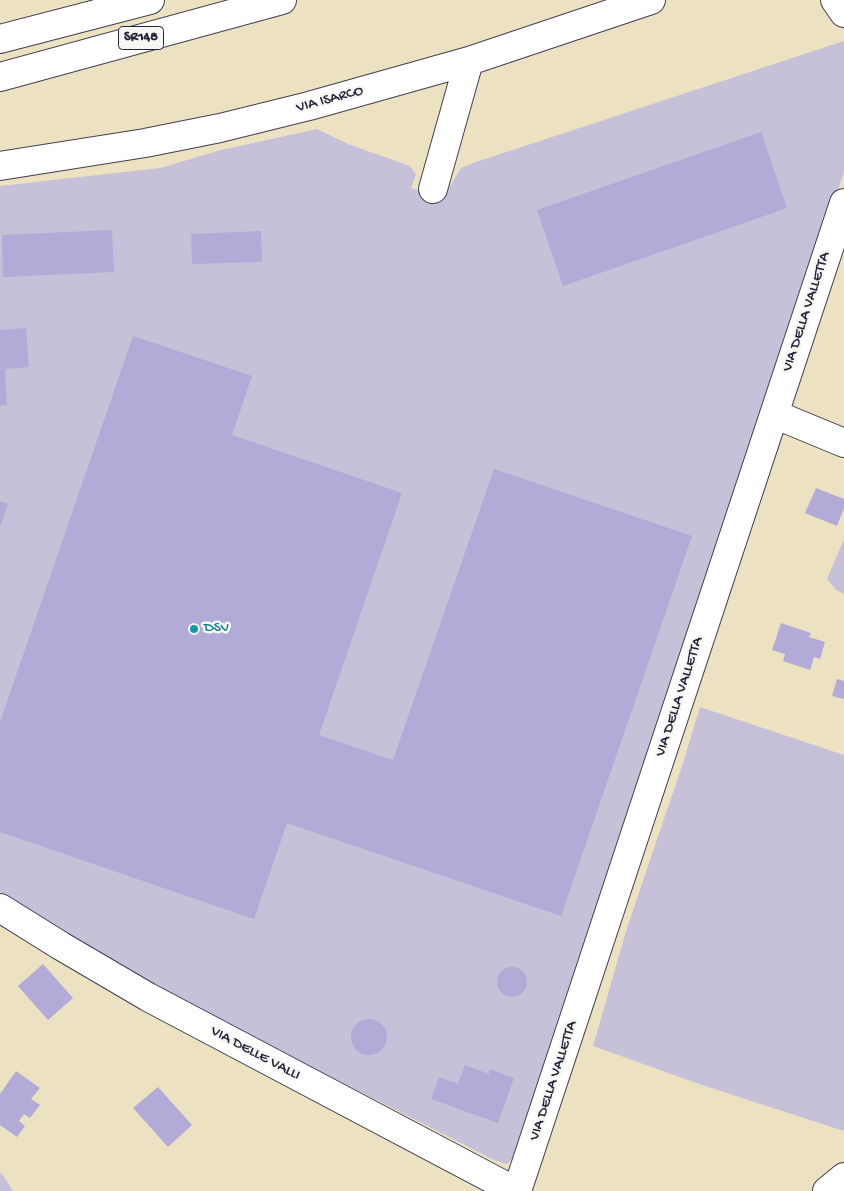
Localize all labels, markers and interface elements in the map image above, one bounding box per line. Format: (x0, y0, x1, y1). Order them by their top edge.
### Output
road number: SR148 (118, 26, 164, 49)
street label: VIA ISARCO (294, 82, 366, 118)
street label: VIA DELLA VALLETTA (779, 250, 835, 374)
place label: DSV (204, 620, 229, 638)
marker: DSV (188, 623, 200, 635)
street label: VIA DELLA VALLETTA (652, 635, 708, 759)
street label: VIA DELLA VALLETTA (526, 1019, 582, 1143)
street label: VIA DELLE VALLI (207, 1023, 303, 1085)

